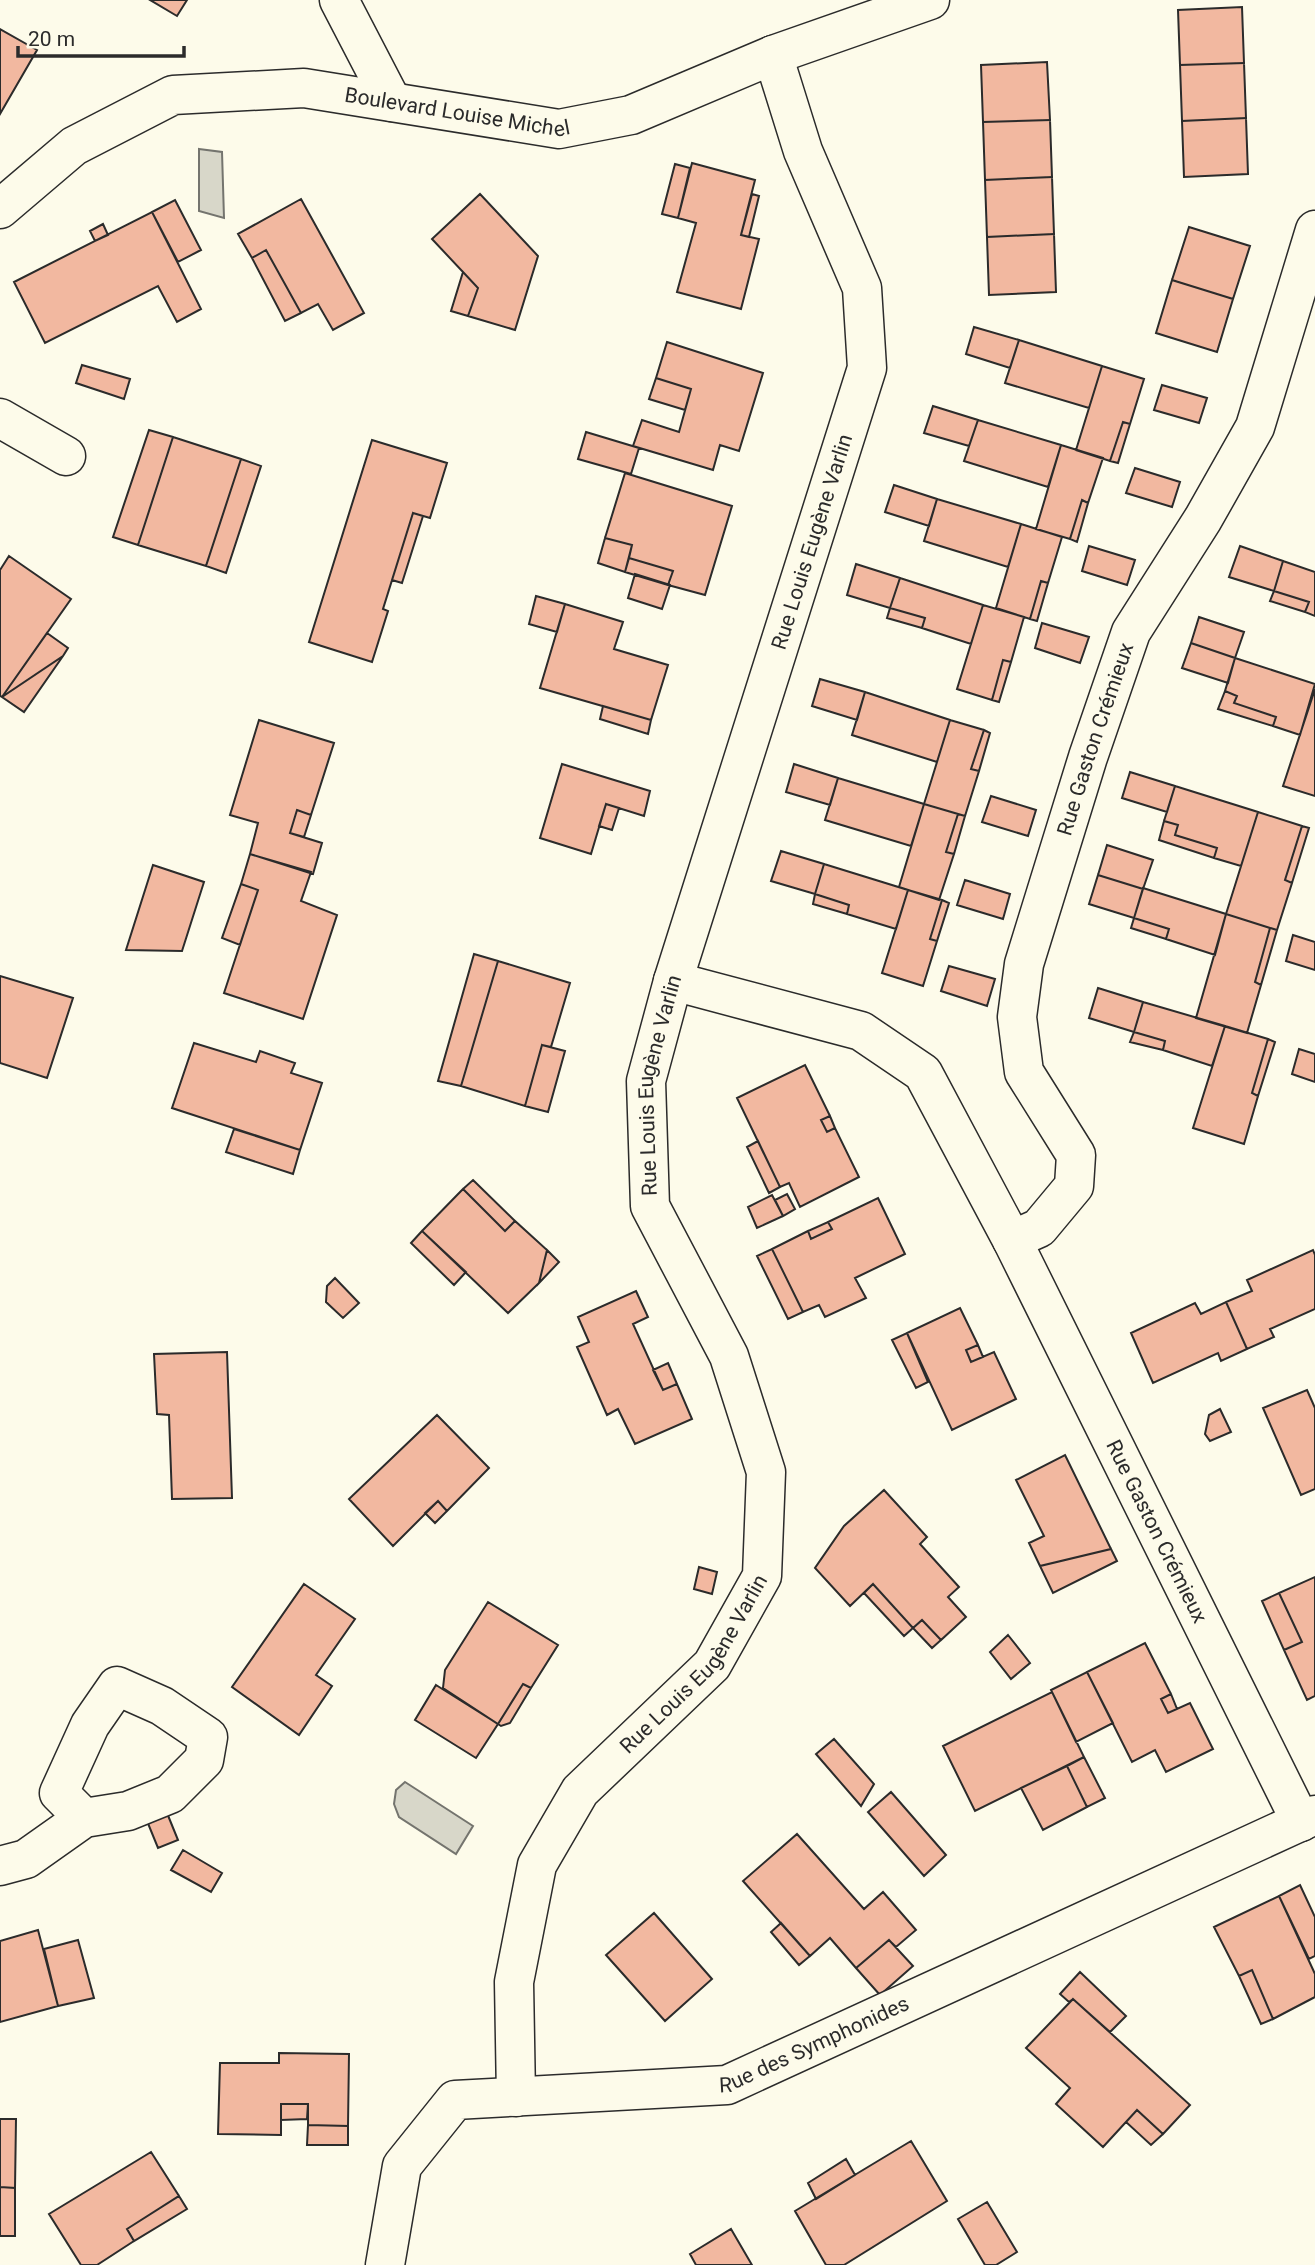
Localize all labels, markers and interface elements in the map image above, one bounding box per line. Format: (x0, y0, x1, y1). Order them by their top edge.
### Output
scale bar (18, 14, 184, 58)
text: 20 m (28, 27, 75, 51)
street label: Boulevard Louise Michel (343, 83, 572, 142)
street label: Rue Louis Eugène Varlin (767, 431, 857, 653)
street label: Rue Gaston Crémieux (1052, 640, 1138, 838)
street label: Rue Louis Eugène Varlin (634, 972, 686, 1196)
street label: Rue Gaston Crémieux (1101, 1436, 1212, 1627)
street label: Rue Louis Eugène Varlin (615, 1570, 772, 1758)
street label: Rue des Symphonides (719, 1991, 913, 2097)

